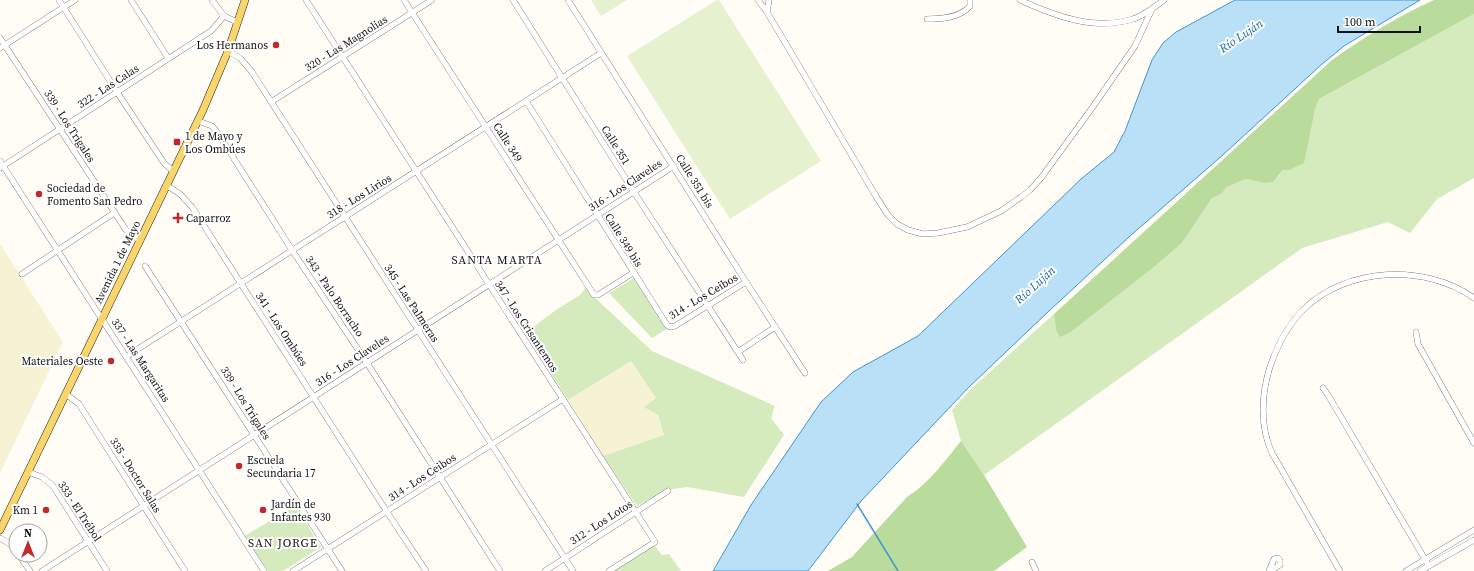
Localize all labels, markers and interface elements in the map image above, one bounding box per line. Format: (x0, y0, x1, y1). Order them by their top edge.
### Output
scale bar (1338, 8, 1420, 34)
street label: 320 - Las Magnolias (302, 12, 391, 75)
text: 100 m (1344, 14, 1376, 30)
water label: Río Luján (1215, 15, 1266, 57)
place label: Los Hermanos (196, 38, 268, 53)
marker: Los Hermanos (271, 40, 281, 50)
street label: 322 - Las Calas (75, 61, 142, 112)
street label: 339 - Los Trigales (40, 87, 99, 166)
street label: Calle 349 (489, 120, 526, 165)
street label: Calle 351 (598, 123, 634, 168)
place label: 1 de Mayo y Los Ombúes (185, 129, 246, 157)
marker: 1 de Mayo y Los Ombúes (172, 137, 182, 147)
street label: Calle 351 bis (672, 152, 717, 211)
street label: 316 - Los Claveles (586, 156, 665, 215)
street label: 318 - Los Lirios (324, 170, 395, 222)
place label: Sociedad de Fomento San Pedro (47, 181, 142, 209)
marker: Sociedad de Fomento San Pedro (34, 189, 44, 199)
place label: Caparroz (186, 211, 231, 226)
street label: Calle 349 bis (601, 211, 646, 270)
marker: Caparroz (173, 213, 183, 223)
street label: Avenida 1 de Mayo (91, 218, 144, 306)
district label: SANTA MARTA (451, 252, 543, 268)
street label: 343 - Palo Borracho (302, 253, 367, 340)
street label: 345 - Las Palmeras (381, 261, 443, 345)
water label: Río Luján (1010, 262, 1059, 308)
street label: 314 - Los Ceibos (666, 270, 741, 323)
street label: 347 - Los Crisantemos (491, 277, 562, 375)
street label: 341 - Los Ombúes (252, 289, 311, 369)
street label: 337 - Las Margaritas (108, 315, 173, 405)
street label: 316 - Los Claveles (313, 331, 392, 390)
place label: Materiales Oeste (21, 354, 103, 369)
marker: Materiales Oeste (106, 356, 116, 366)
street label: 339 - Los Trigales (217, 364, 274, 443)
street label: 335 - Doctor Salas (106, 435, 165, 516)
street label: 314 - Los Ceibos (385, 450, 459, 505)
place label: Escuela Secundaria 17 (247, 453, 316, 481)
marker: Escuela Secundaria 17 (234, 461, 244, 471)
street label: 333 - El Trébol (54, 478, 105, 544)
street label: 312 - Los Lotos (567, 496, 636, 548)
place label: Jardín de Infantes 930 (270, 497, 331, 525)
place label: Km 1 (13, 503, 38, 518)
marker: Km 1 (41, 505, 51, 515)
marker: Jardín de Infantes 930 (258, 505, 268, 515)
north arrow (8, 523, 48, 563)
text: N (24, 526, 32, 541)
district label: SAN JORGE (248, 535, 318, 551)

